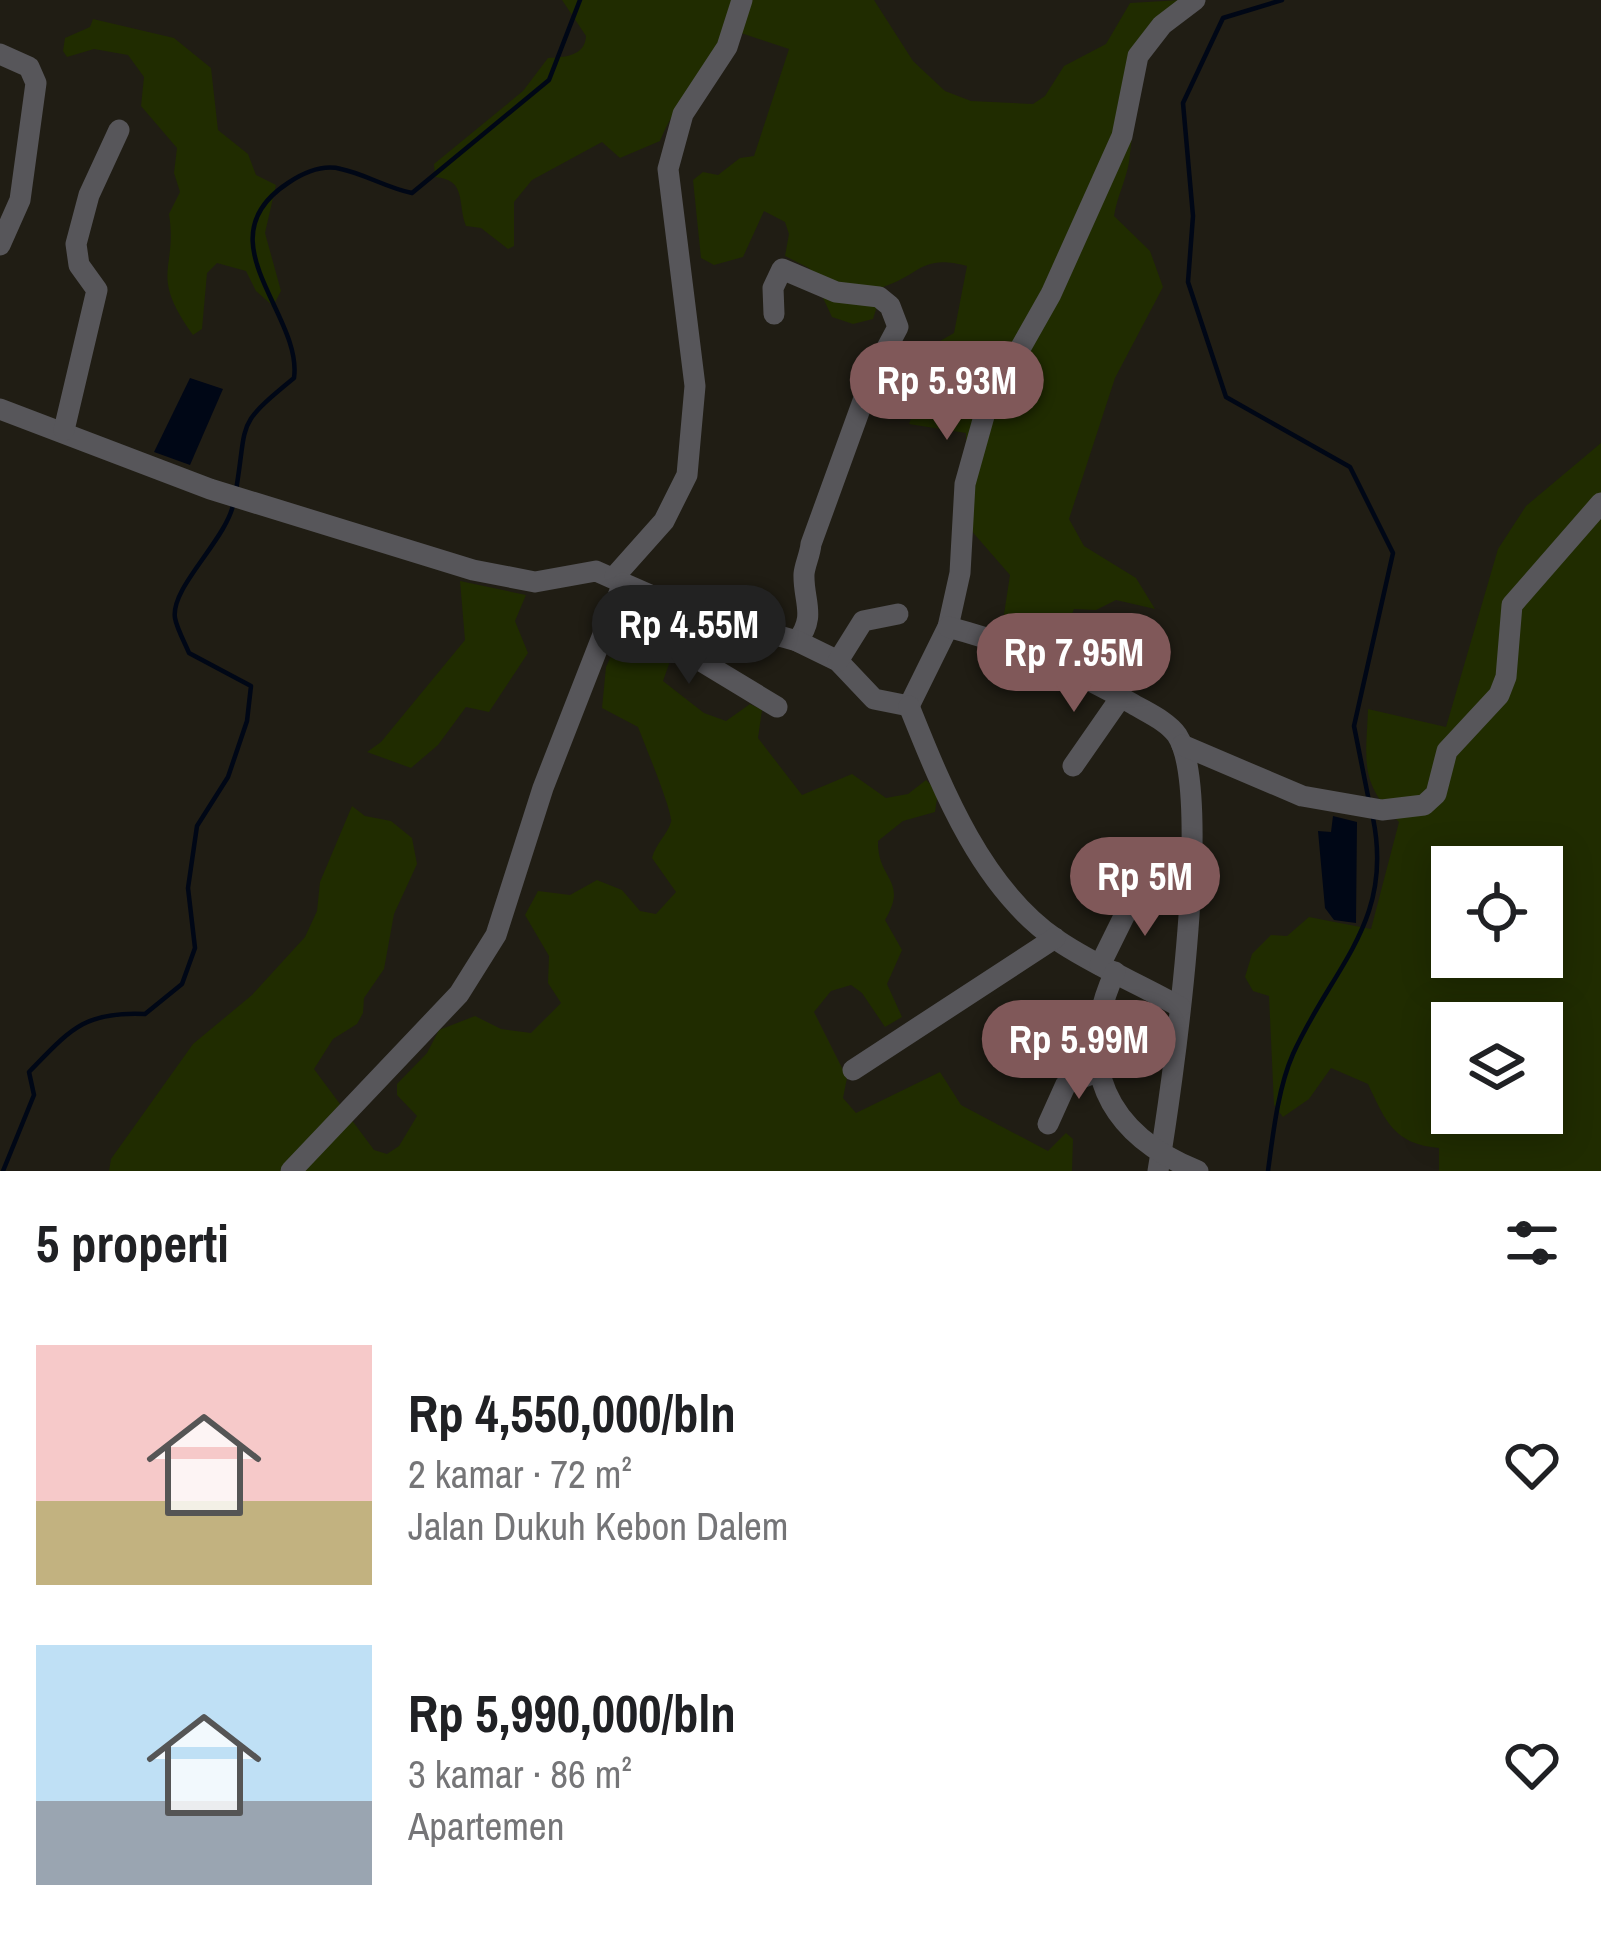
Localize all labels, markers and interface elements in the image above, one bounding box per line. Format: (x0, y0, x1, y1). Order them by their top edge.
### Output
pin: Rp 5.93M (823, 341, 1071, 443)
text: Rp 5.93M (877, 354, 1017, 406)
pin: Rp 4.55M (565, 585, 813, 687)
text: Rp 4.55M (619, 598, 759, 650)
pin: Rp 7.95M (950, 613, 1198, 715)
text: Rp 7.95M (1004, 626, 1144, 678)
pin: Rp 5M (1061, 837, 1229, 939)
map controls (1431, 846, 1563, 1134)
button: locate (1431, 846, 1563, 978)
text: Rp 5M (1097, 850, 1193, 902)
pin: Rp 5.99M (955, 1000, 1203, 1102)
button: layers (1431, 1002, 1563, 1134)
text: Rp 5.99M (1009, 1013, 1149, 1065)
text: 5 properti (36, 1209, 229, 1278)
icon: filters (1499, 1210, 1565, 1276)
text: Rp 4,550,000/bln (408, 1379, 736, 1448)
icon: home (132, 1393, 276, 1537)
icon: heart (1499, 1432, 1565, 1498)
text: 2 kamar · 72 m² (408, 1448, 632, 1500)
text: Jalan Dukuh Kebon Dalem (408, 1500, 788, 1552)
text: Rp 5,990,000/bln (408, 1679, 736, 1748)
icon: home (132, 1693, 276, 1837)
icon: heart (1499, 1732, 1565, 1798)
text: 3 kamar · 86 m² (408, 1748, 632, 1800)
text: Apartemen (408, 1800, 564, 1852)

